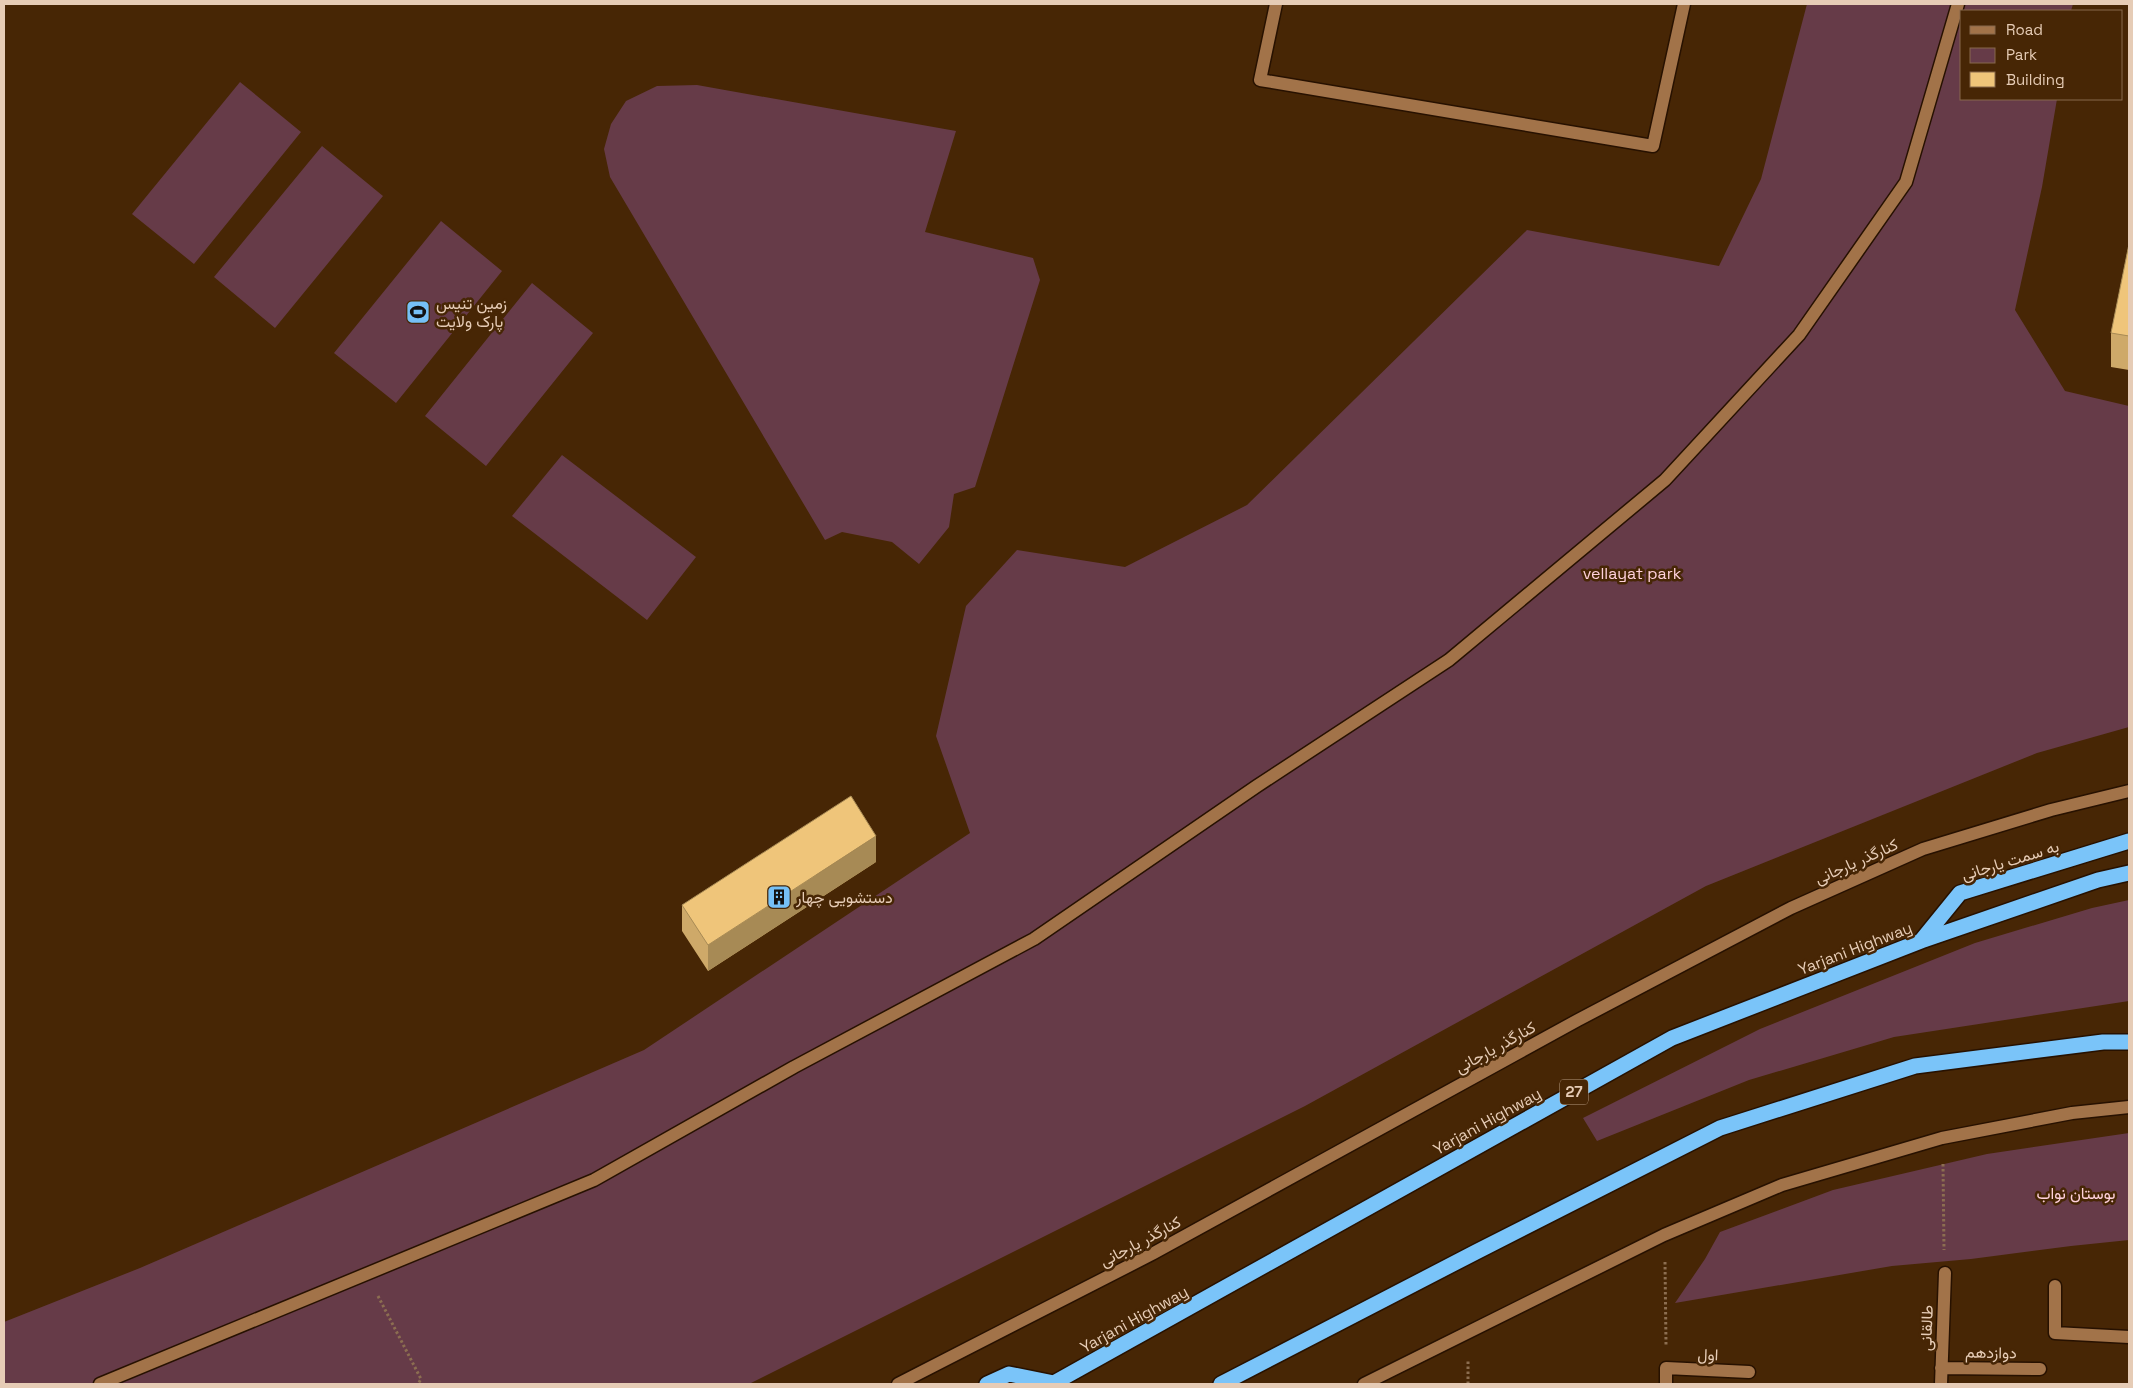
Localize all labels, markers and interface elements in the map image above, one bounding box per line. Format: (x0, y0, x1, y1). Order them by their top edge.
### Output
legend (1960, 10, 2123, 100)
text: Road (2006, 20, 2043, 39)
text: Park (2006, 45, 2037, 64)
text: Building (2006, 70, 2065, 89)
place label: زمین تنیس پارک ولایت (436, 293, 507, 333)
sports icon: زمین تنیس پارک ولایت (405, 299, 431, 325)
park label: vellayat park (1583, 563, 1682, 584)
street label: کنارگذر یارجانی (1811, 834, 1901, 889)
street label: به سمت یارجانی (1959, 836, 2062, 885)
building icon: دستشویی چهار (766, 884, 792, 910)
place label: دستشویی چهار (795, 887, 893, 909)
street label: Yarjani Highway (1795, 917, 1915, 980)
street label: کنارگذر یارجانی (1451, 1017, 1539, 1078)
road number: 27 (1560, 1080, 1588, 1104)
street label: Yarjani Highway (1429, 1083, 1545, 1160)
park label: بوستان نواب (2036, 1183, 2116, 1204)
street label: کنارگذر یارجانی (1096, 1211, 1185, 1272)
street label: Yarjani Highway (1076, 1281, 1192, 1358)
street label: طالقانی (1915, 1305, 1938, 1352)
street label: دوازدهم (1965, 1342, 2017, 1363)
street label: اول (1697, 1344, 1719, 1365)

